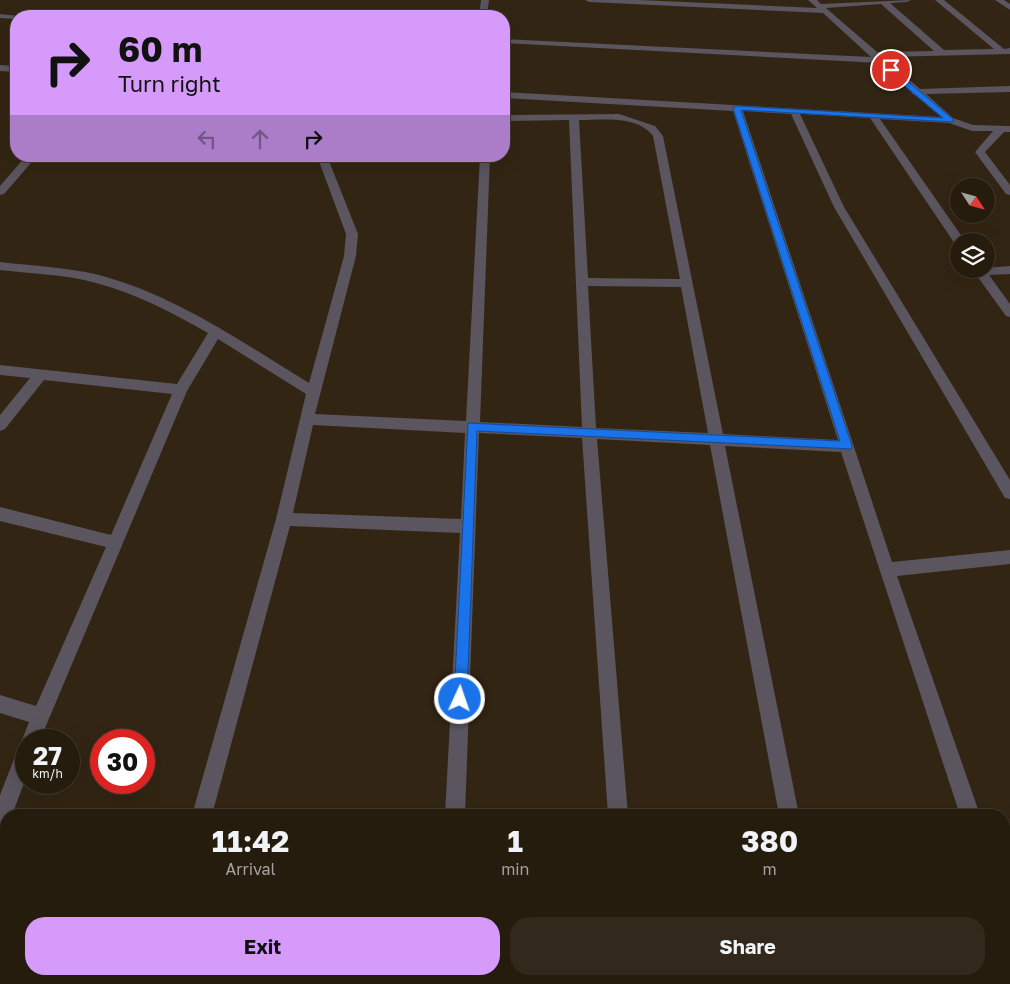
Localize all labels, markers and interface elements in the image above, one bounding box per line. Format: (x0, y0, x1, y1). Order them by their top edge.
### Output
text: 60 m (118, 28, 202, 70)
icon: right (35, 30, 100, 95)
pin (870, 49, 912, 91)
icon: arrive (877, 56, 905, 84)
text: Turn right (118, 70, 221, 97)
icon: left (193, 125, 221, 153)
icon: ahead (246, 125, 274, 153)
icon: right (299, 125, 327, 153)
north arrow (950, 178, 995, 222)
map controls (950, 178, 995, 278)
button: layers (950, 233, 995, 278)
position arrow (433, 672, 485, 724)
speed limit sign: 30 (90, 729, 155, 794)
text: 27 (33, 740, 62, 771)
text: km/h (32, 766, 63, 781)
text: 11:42 (212, 823, 289, 859)
text: 1 (508, 823, 523, 859)
text: 380 (741, 823, 798, 859)
text: Arrival (225, 859, 276, 879)
text: min (501, 859, 529, 879)
text: m (763, 859, 777, 879)
button: Exit (25, 917, 500, 975)
button: Share (510, 917, 985, 975)

